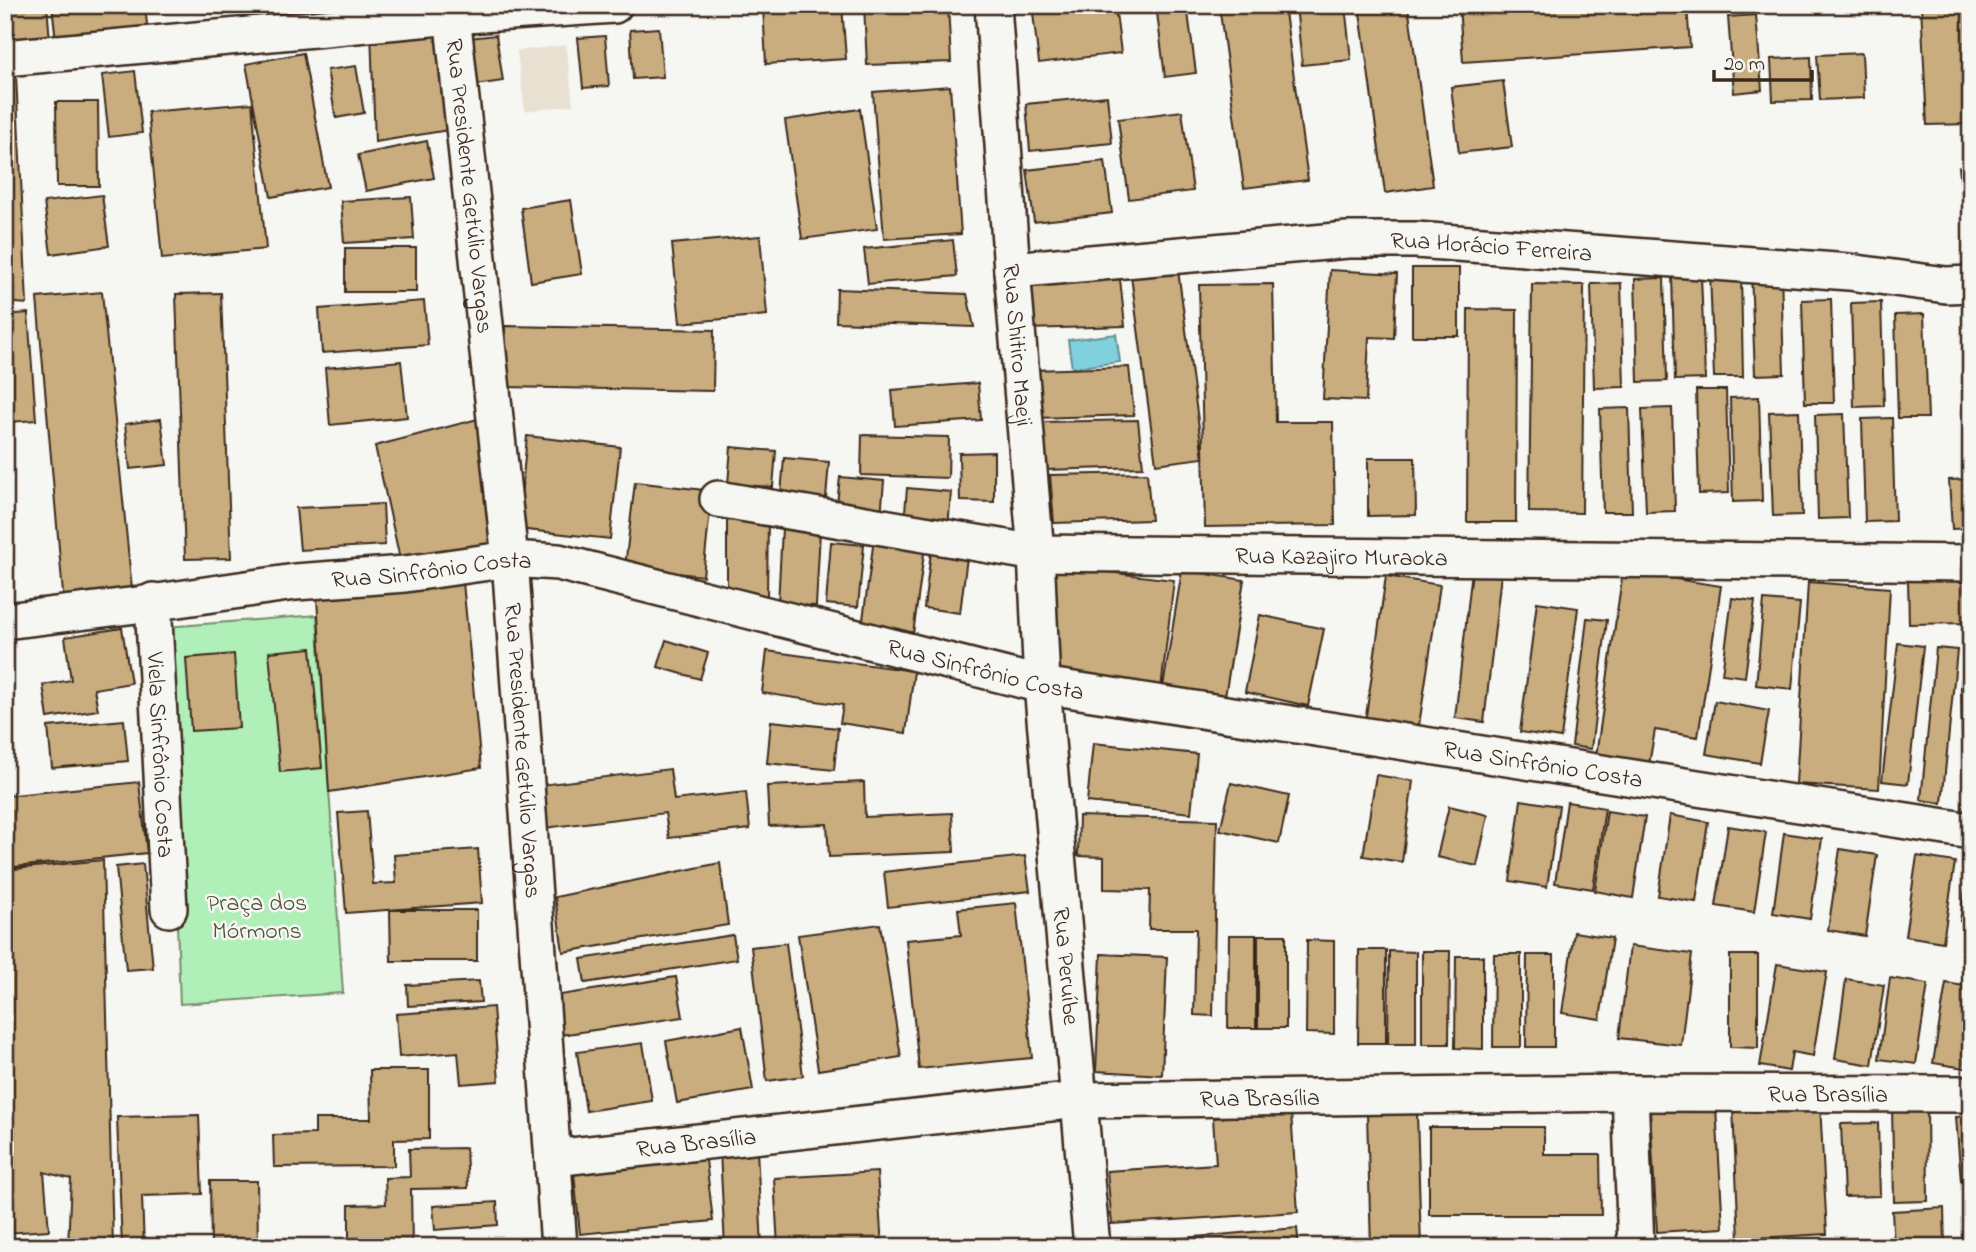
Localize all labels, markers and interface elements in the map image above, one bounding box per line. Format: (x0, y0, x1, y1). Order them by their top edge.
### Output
street label: Rua Presidente Getúlio Vargas (435, 37, 501, 335)
scale bar (1714, 38, 1812, 82)
text: 20 m (1724, 50, 1765, 80)
street label: Rua Horácio Ferreira (1391, 225, 1593, 273)
street label: Rua Shitiro Maeji (992, 263, 1040, 428)
street label: Rua Kazajiro Muraoka (1235, 540, 1448, 577)
street label: Rua Sinfrônio Costa (330, 544, 533, 599)
street label: Rua Presidente Getúlio Vargas (493, 602, 549, 900)
street label: Rua Sinfrônio Costa (883, 631, 1086, 711)
street label: Viela Sinfrônio Costa (136, 650, 181, 859)
street label: Rua Sinfrônio Costa (1441, 733, 1645, 799)
park label: Praça dos Mórmons (207, 887, 307, 950)
street label: Rua Peruíbe (1042, 906, 1087, 1027)
street label: Rua Brasília (1768, 1078, 1888, 1114)
street label: Rua Brasília (1199, 1082, 1320, 1118)
street label: Rua Brasília (635, 1121, 758, 1169)

